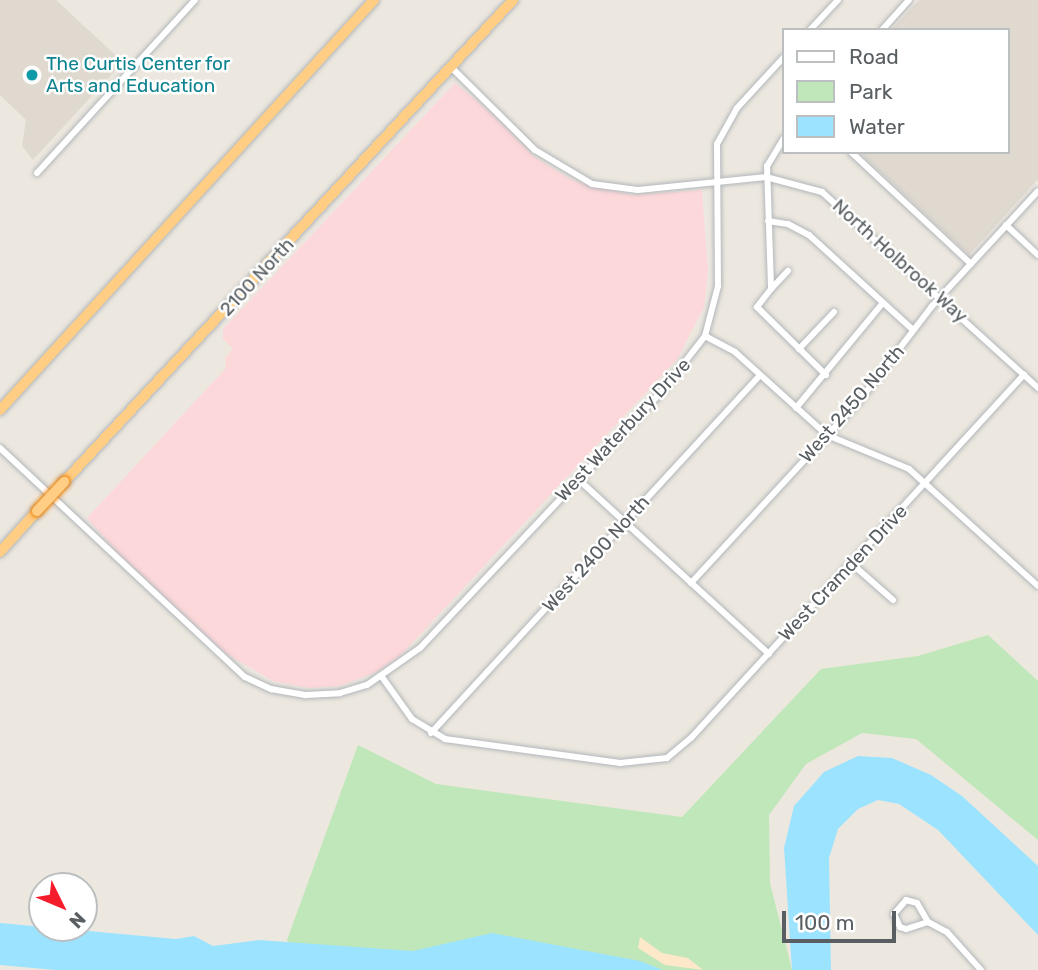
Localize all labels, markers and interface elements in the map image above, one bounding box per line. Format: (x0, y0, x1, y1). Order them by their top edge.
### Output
legend (782, 28, 1010, 154)
text: Road (849, 44, 899, 69)
place label: The Curtis Center for Arts and Education (46, 53, 231, 97)
marker: The Curtis Center for Arts and Education (24, 67, 40, 83)
text: Park (849, 79, 893, 104)
text: Water (849, 114, 905, 139)
street label: North Holbrook Way (828, 194, 972, 328)
street label: 2100 North (215, 233, 299, 321)
street label: West 2450 North (795, 341, 909, 467)
street label: West Waterbury Drive (550, 353, 696, 507)
street label: West 2400 North (538, 491, 654, 617)
street label: West Cramden Drive (774, 500, 912, 646)
north arrow (28, 872, 98, 942)
scale bar (786, 897, 900, 941)
text: N (64, 907, 90, 933)
text: 100 m (795, 910, 854, 935)

